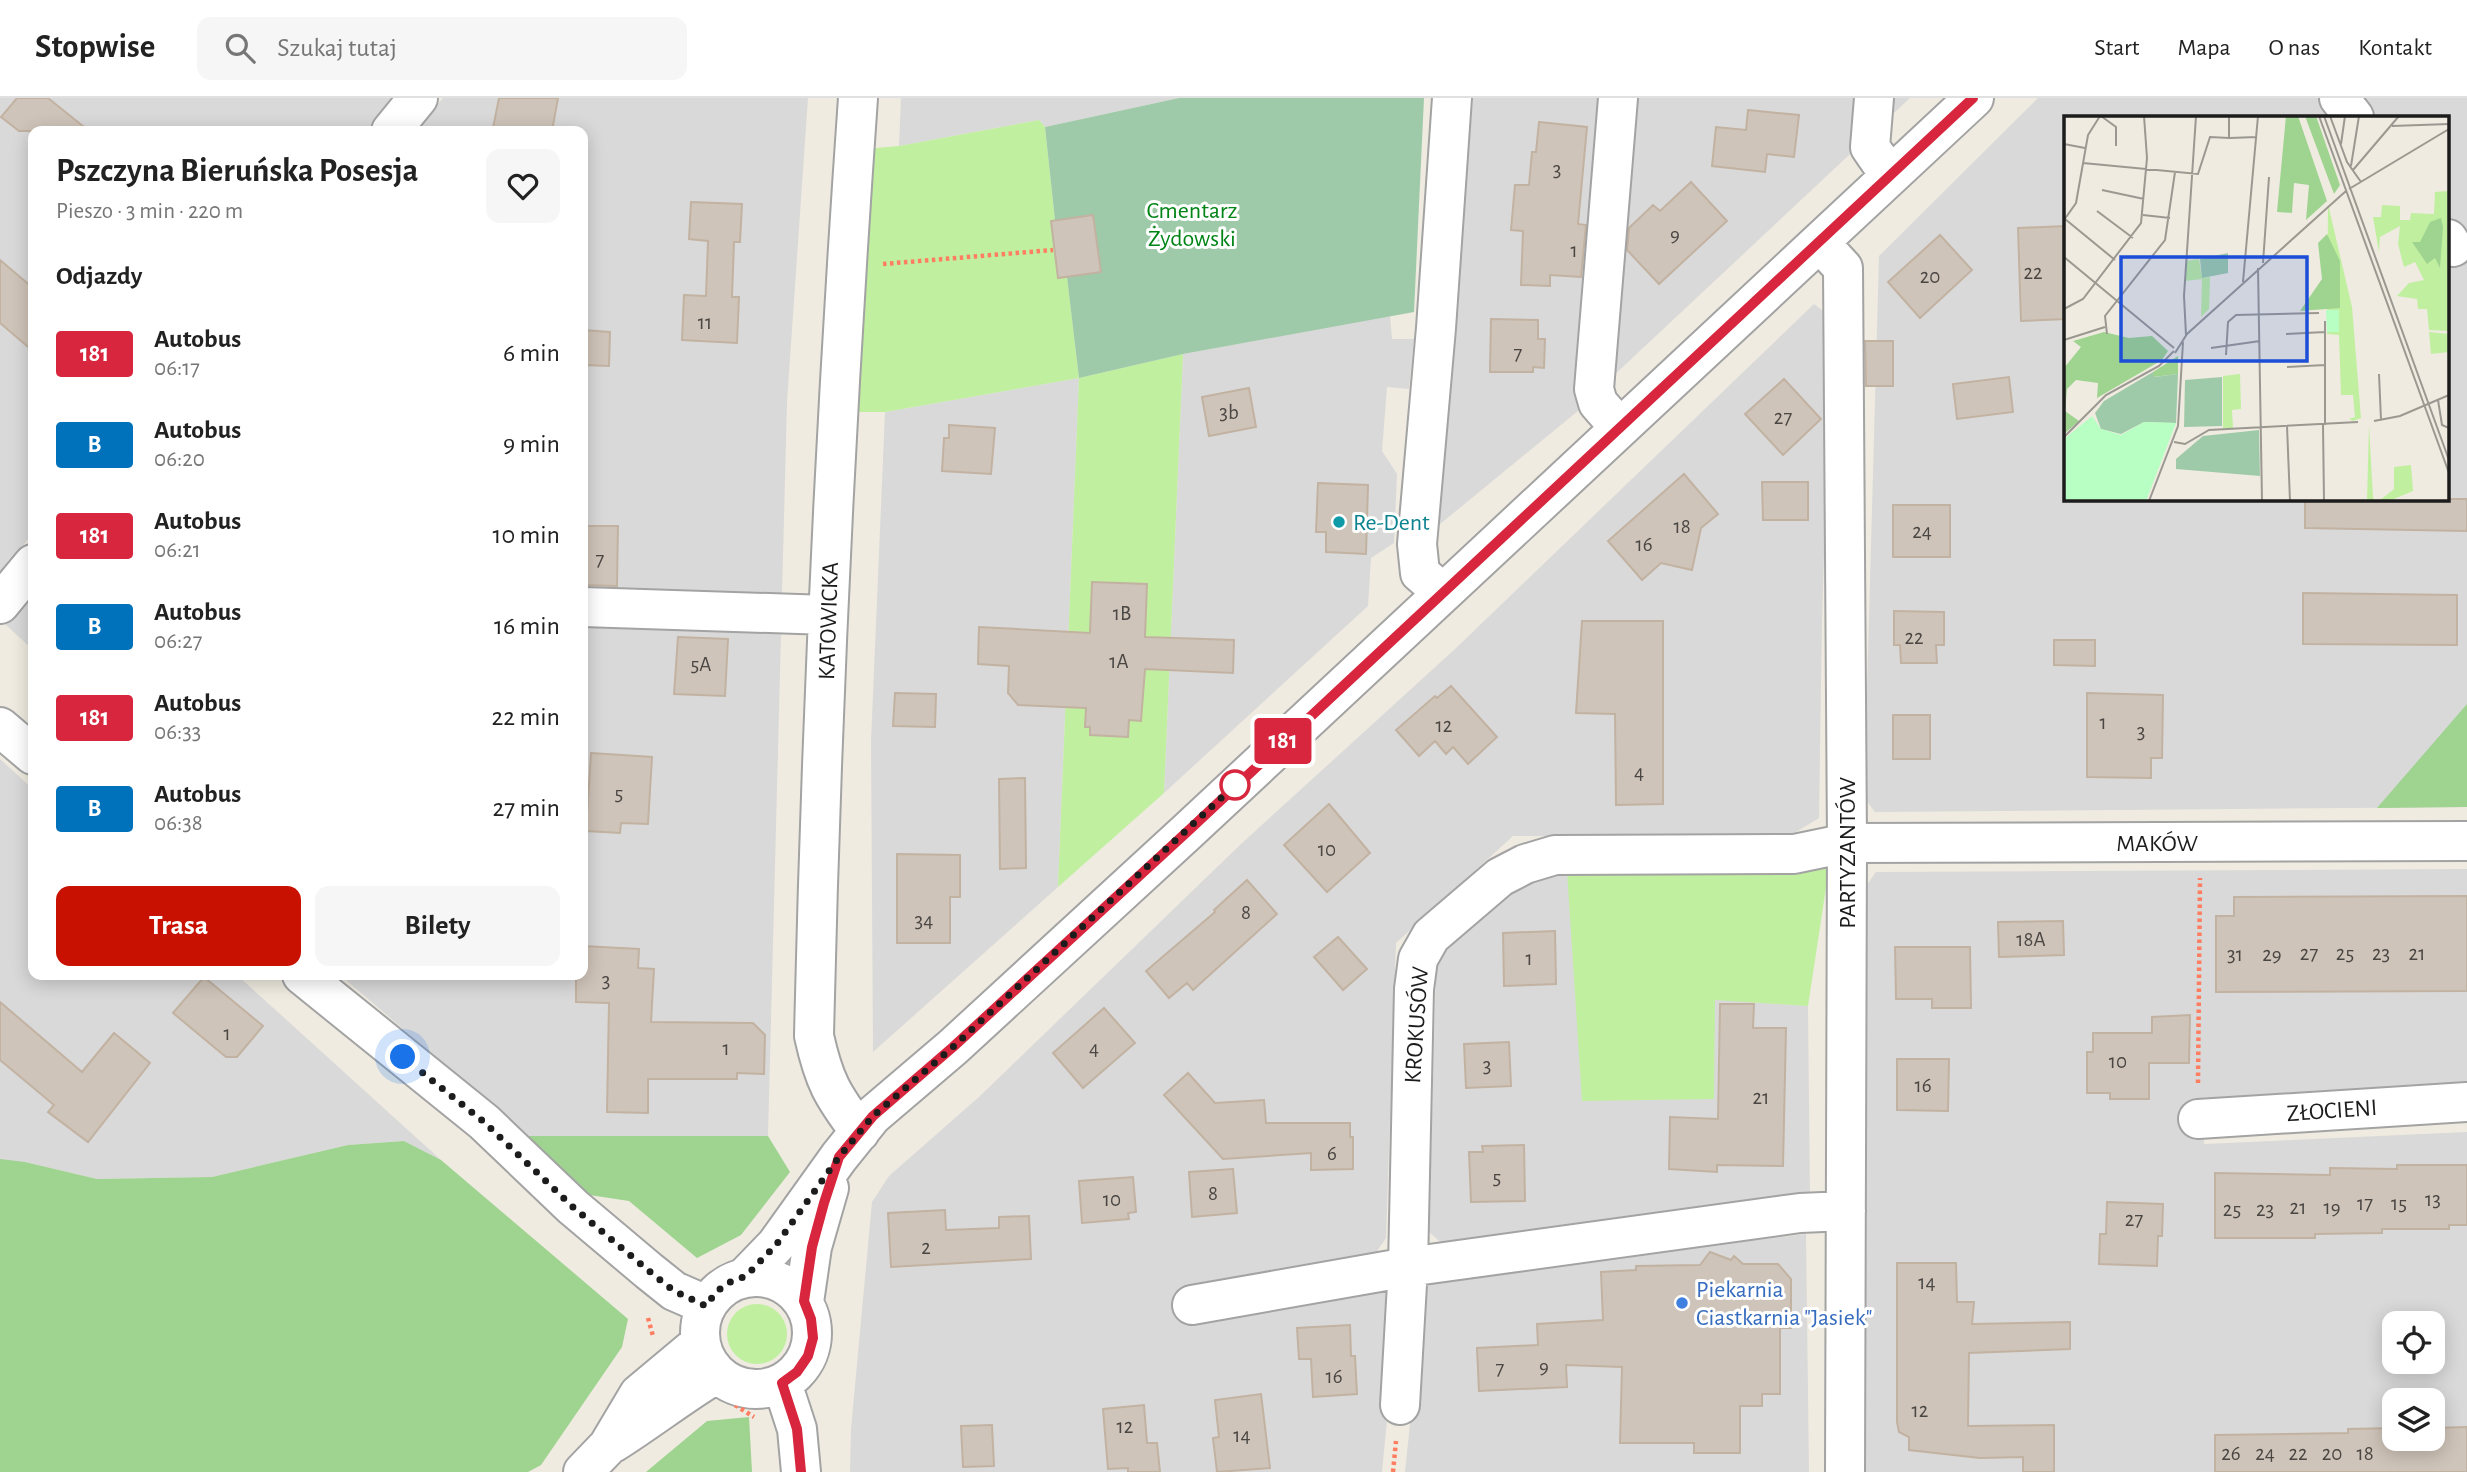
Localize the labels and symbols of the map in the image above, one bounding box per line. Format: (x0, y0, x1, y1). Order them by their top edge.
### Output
inset map (2064, 116, 2450, 500)
house number: 3 (1553, 159, 1561, 180)
park label: Cmentarz Żydowski (1147, 199, 1238, 251)
house number: 9 (1670, 224, 1680, 245)
house number: 1 (1570, 240, 1578, 261)
house number: 22 (2023, 262, 2043, 283)
house number: 20 (1920, 266, 1940, 287)
house number: 11 (698, 312, 712, 333)
house number: 7 (1514, 343, 1523, 364)
house number: 3b (1219, 402, 1239, 423)
house number: 27 (1774, 407, 1792, 428)
place label: Re-Dent (1353, 511, 1430, 535)
marker: Re-Dent (1331, 514, 1347, 530)
house number: 18 (1673, 516, 1691, 537)
house number: 24 (1912, 521, 1932, 542)
house number: 16 (1635, 534, 1653, 555)
house number: 7 (596, 549, 605, 570)
street label: KATOWICKA (815, 561, 843, 681)
house number: 1B (1113, 603, 1131, 624)
house number: 22 (1904, 627, 1924, 648)
house number: 1A (1109, 651, 1129, 672)
house number: 5A (691, 654, 711, 675)
house number: 1 (2099, 712, 2107, 733)
house number: 12 (1436, 715, 1452, 736)
line badge: 181 (1243, 718, 1323, 764)
house number: 3 (2137, 721, 2145, 742)
house number: 4 (1634, 762, 1644, 783)
unlabelled marker (1220, 770, 1250, 800)
street label: PARTYZANTÓW (1834, 777, 1860, 929)
house number: 5 (615, 783, 623, 804)
street label: MAKÓW (2116, 830, 2198, 856)
house number: 10 (1318, 839, 1336, 860)
house number: 8 (1241, 902, 1251, 923)
house number: 34 (915, 910, 933, 931)
house number: 18A (2016, 929, 2046, 950)
house number: 27 (2300, 943, 2318, 964)
house number: 25 (2336, 943, 2354, 964)
house number: 23 (2372, 943, 2390, 964)
house number: 21 (2409, 943, 2425, 964)
house number: 31 (2227, 944, 2243, 965)
house number: 29 (2262, 944, 2282, 965)
house number: 1 (1525, 948, 1533, 969)
street label: KROKUSÓW (1399, 965, 1433, 1084)
house number: 3 (602, 970, 610, 991)
house number: 1 (223, 1023, 231, 1044)
house number: 1 (722, 1038, 730, 1059)
house number: 4 (1089, 1038, 1099, 1059)
your location (385, 1039, 420, 1074)
house number: 10 (2109, 1051, 2127, 1072)
house number: 3 (1483, 1055, 1491, 1076)
house number: 16 (1914, 1075, 1932, 1096)
house number: 21 (1753, 1087, 1769, 1108)
street label: ZŁOCIENI (2286, 1096, 2378, 1126)
house number: 6 (1327, 1143, 1337, 1164)
house number: 5 (1493, 1167, 1501, 1188)
house number: 8 (1208, 1183, 1218, 1204)
house number: 10 (1103, 1189, 1121, 1210)
house number: 13 (2425, 1189, 2441, 1210)
house number: 17 (2357, 1193, 2373, 1214)
house number: 15 (2391, 1193, 2407, 1214)
house number: 21 (2290, 1197, 2306, 1218)
house number: 19 (2323, 1197, 2341, 1218)
house number: 25 (2223, 1199, 2241, 1220)
house number: 23 (2256, 1199, 2274, 1220)
house number: 27 (2125, 1209, 2143, 1230)
house number: 2 (921, 1237, 931, 1258)
house number: 14 (1918, 1272, 1936, 1293)
place label: Piekarnia Ciastkarnia "Jasiek" (1696, 1278, 1872, 1330)
marker: Piekarnia Ciastkarnia "Jasiek" (1674, 1295, 1690, 1311)
house number: 9 (1539, 1356, 1549, 1377)
house number: 7 (1496, 1358, 1505, 1379)
house number: 16 (1325, 1366, 1343, 1387)
house number: 12 (1912, 1400, 1928, 1421)
house number: 12 (1117, 1416, 1133, 1437)
house number: 14 (1233, 1425, 1251, 1446)
house number: 26 (2221, 1443, 2241, 1464)
house number: 24 (2255, 1443, 2275, 1464)
house number: 22 (2288, 1443, 2308, 1464)
house number: 20 (2322, 1443, 2342, 1464)
house number: 18 (2356, 1443, 2374, 1464)

